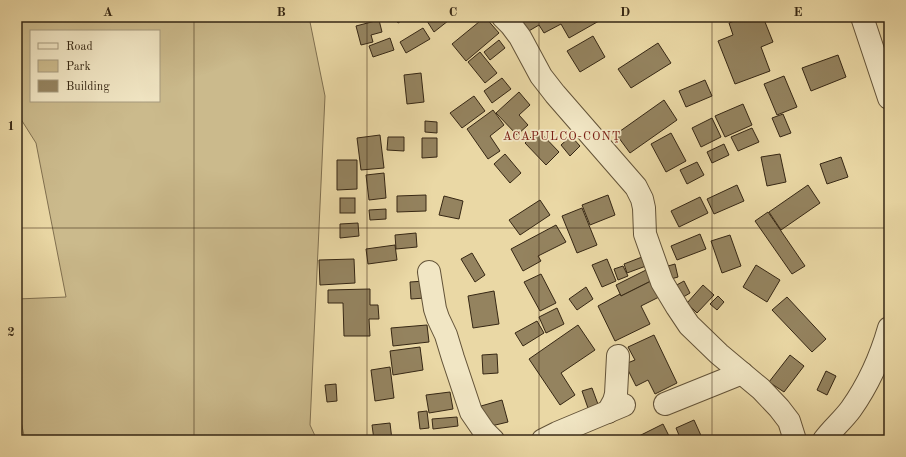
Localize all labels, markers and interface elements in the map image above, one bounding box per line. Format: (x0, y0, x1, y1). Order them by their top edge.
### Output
text: A (103, 6, 113, 19)
text: B (276, 6, 286, 19)
text: C (449, 6, 457, 19)
text: D (620, 6, 630, 19)
text: E (794, 6, 803, 19)
legend (30, 30, 160, 102)
text: Road (66, 41, 93, 53)
text: Park (66, 61, 91, 73)
text: Building (66, 81, 110, 93)
text: 1 (7, 120, 15, 133)
district label: ACAPULCO-CONŢ (503, 131, 621, 143)
text: 2 (7, 326, 15, 339)

